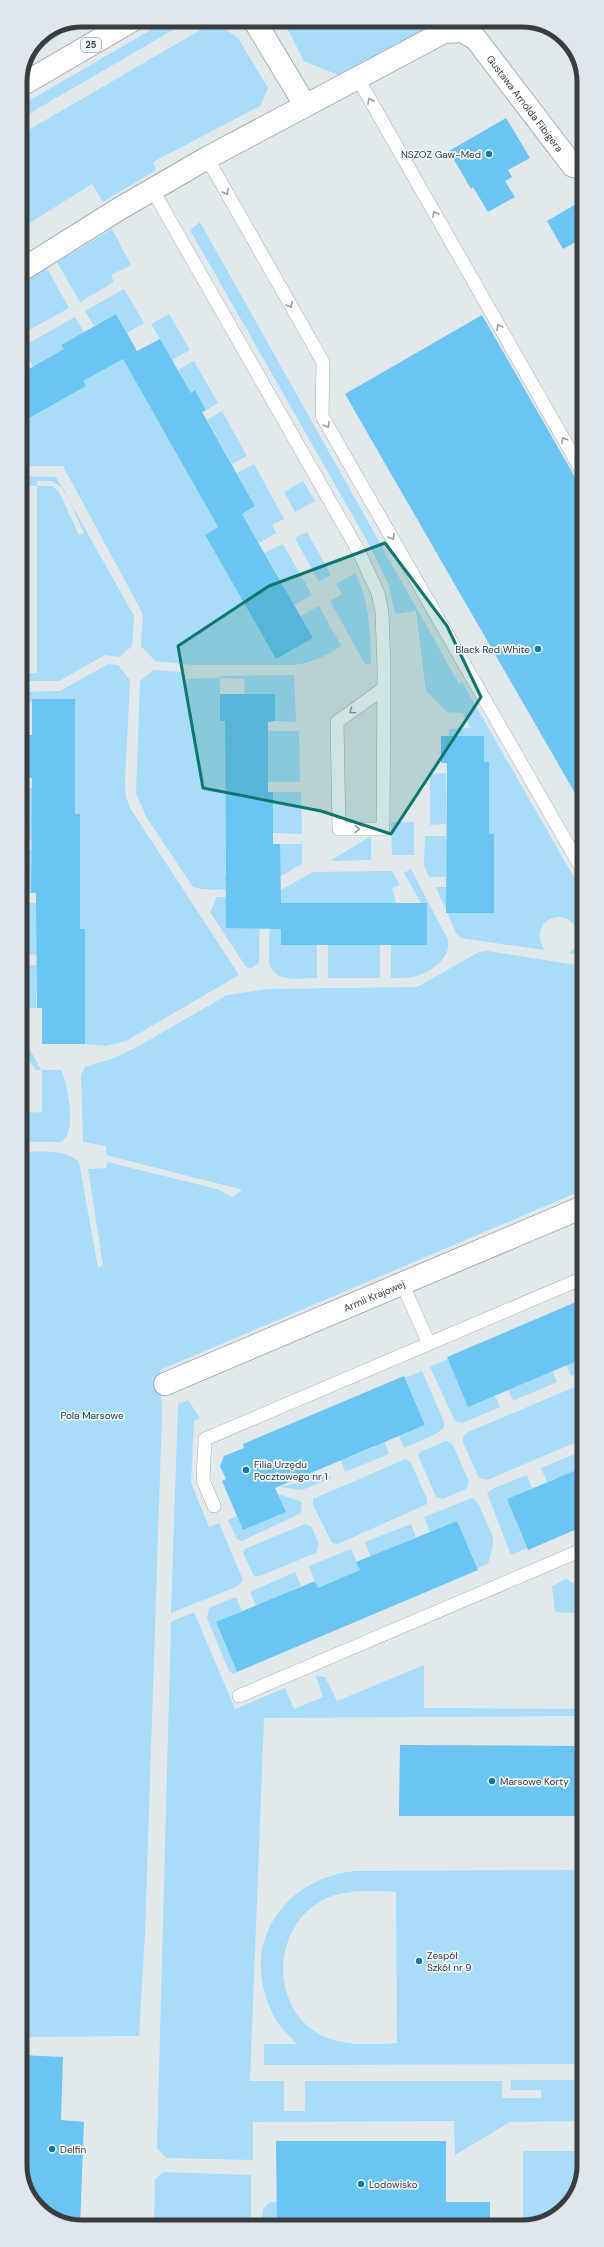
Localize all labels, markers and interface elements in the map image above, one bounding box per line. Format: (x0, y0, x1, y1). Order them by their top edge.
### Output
road number: 25 (81, 38, 101, 52)
street label: Gustawa Arnolda Fibigera (484, 53, 566, 155)
one-way arrow (368, 98, 375, 105)
place label: NSZOZ Gaw-Med (401, 148, 481, 161)
marker: NSZOZ Gaw-Med (484, 149, 494, 159)
one-way arrow (221, 188, 228, 195)
one-way arrow (432, 211, 440, 218)
one-way arrow (286, 300, 293, 308)
one-way arrow (497, 323, 504, 331)
one-way arrow (323, 420, 330, 428)
one-way arrow (561, 436, 568, 444)
one-way arrow (387, 533, 394, 540)
place label: Black Red White (455, 643, 530, 656)
marker: Black Red White (533, 644, 543, 654)
one-way arrow (350, 706, 357, 713)
one-way arrow (354, 825, 360, 833)
street label: Armii Krajowej (342, 1277, 407, 1315)
park label: Pola Marsowe (60, 1409, 124, 1422)
place label: Filia Urzędu Pocztowego nr 1 (254, 1458, 328, 1483)
marker: Filia Urzędu Pocztowego nr 1 (241, 1465, 251, 1475)
place label: Marsowe Korty (500, 1775, 569, 1788)
marker: Marsowe Korty (487, 1776, 497, 1786)
place label: Zespół Szkół nr 9 (427, 1949, 472, 1974)
marker: Zespół Szkół nr 9 (414, 1956, 424, 1966)
place label: Delfin (60, 2143, 86, 2156)
marker: Delfin (47, 2144, 57, 2154)
place label: Lodowisko (369, 2178, 418, 2191)
marker: Lodowisko (356, 2179, 366, 2189)

